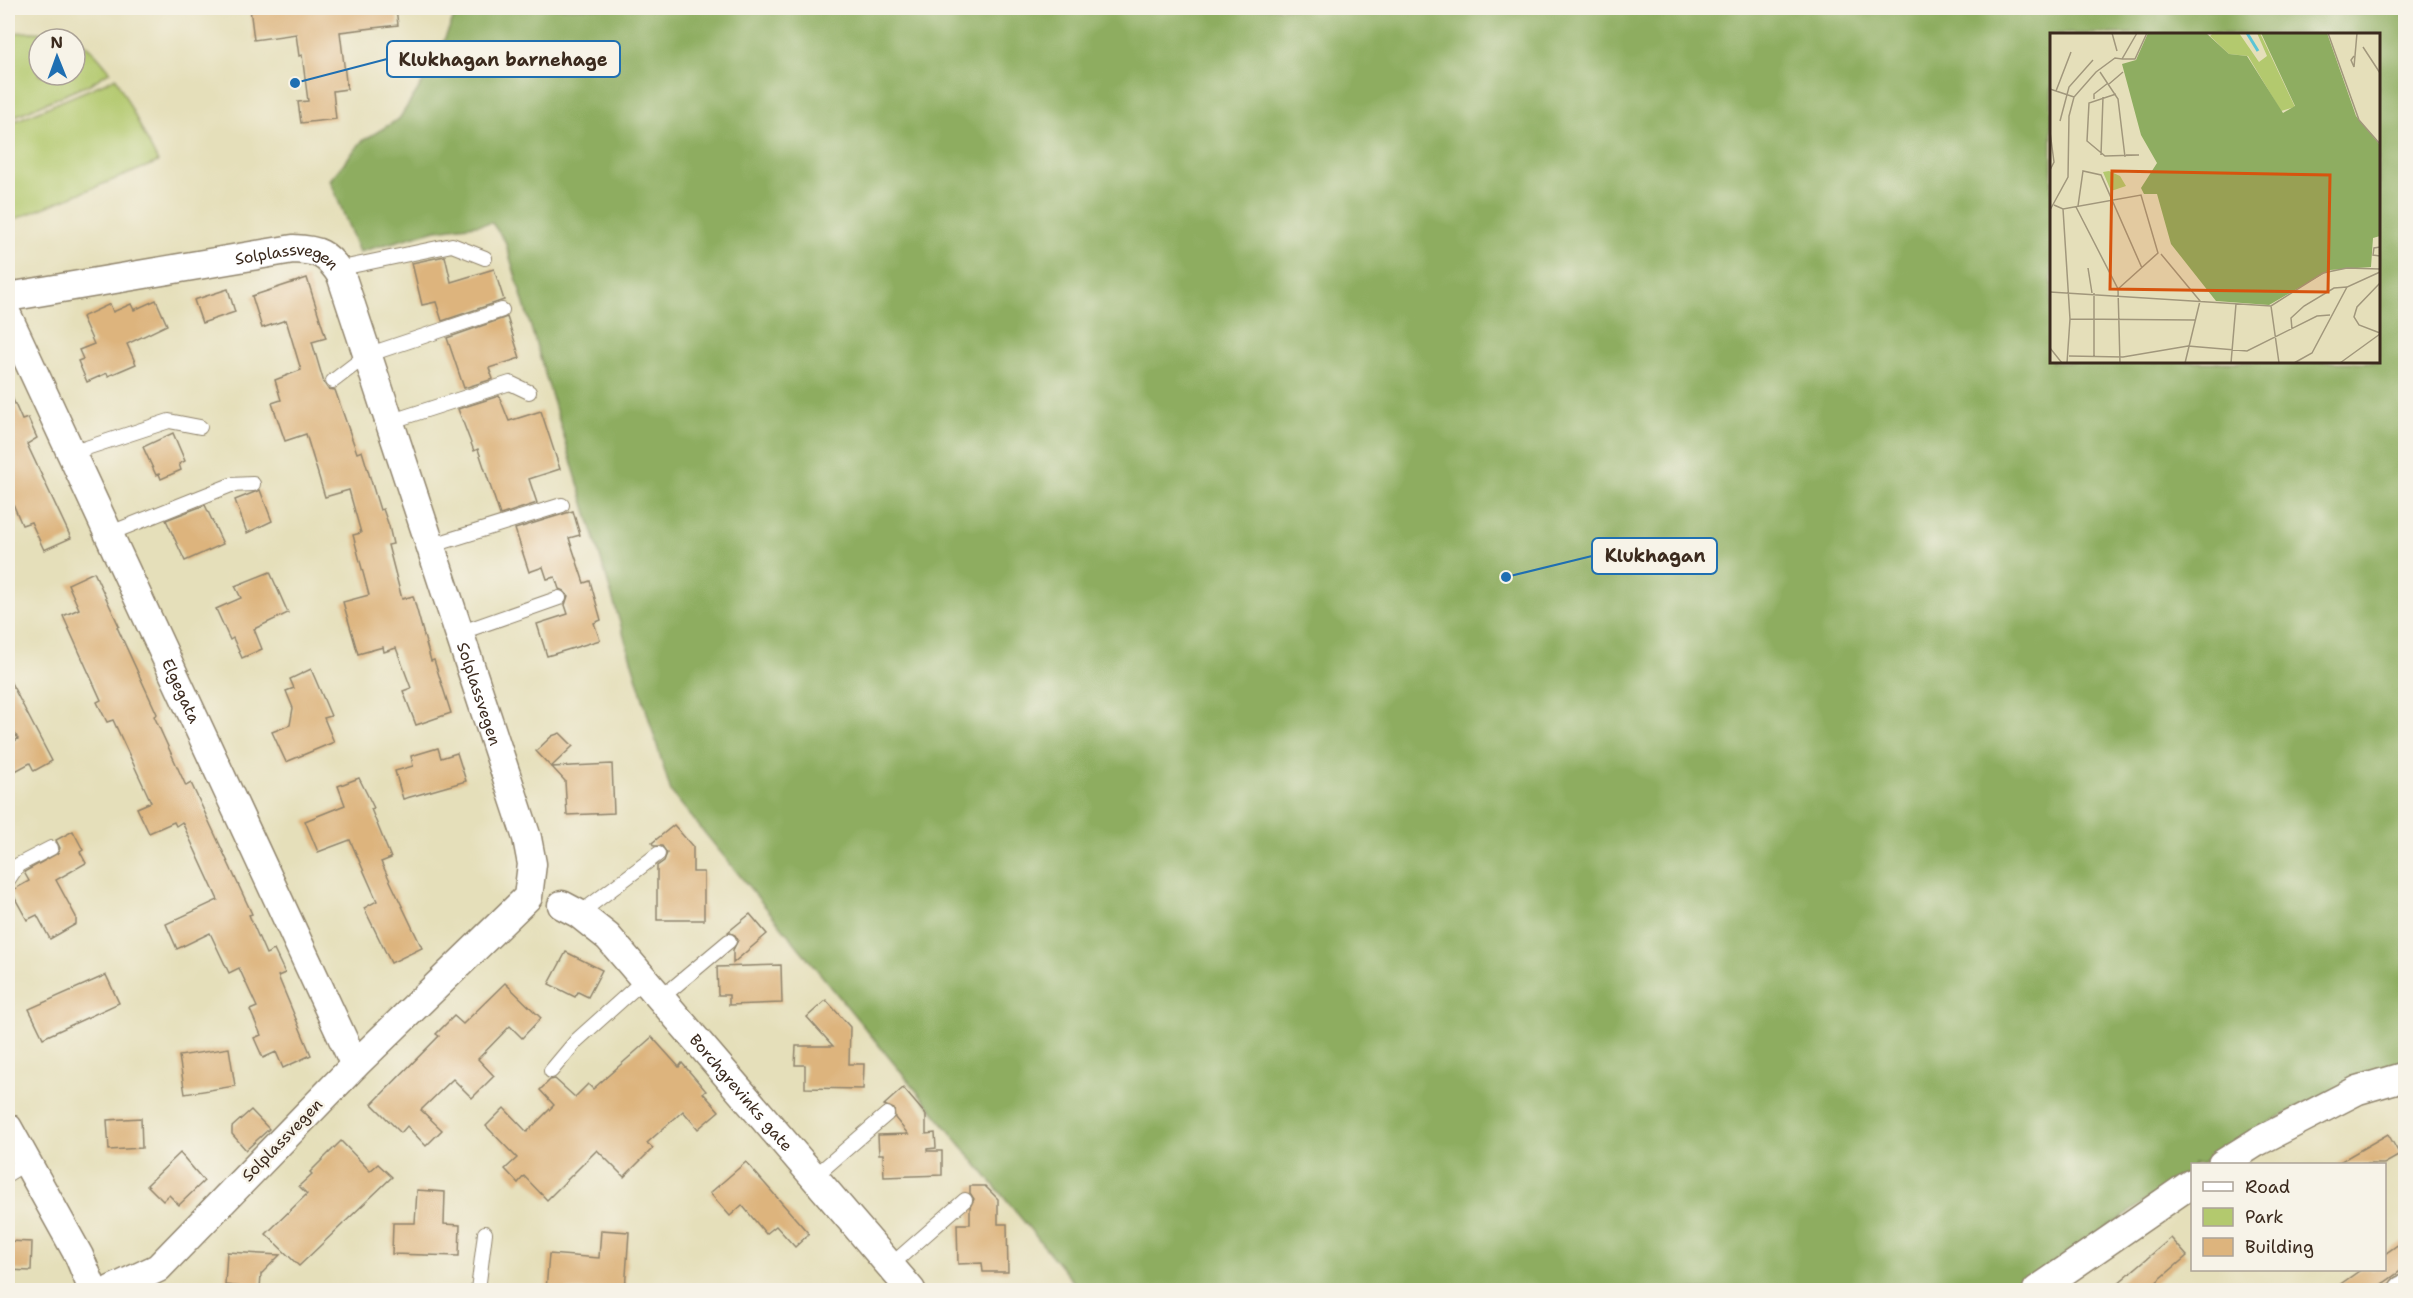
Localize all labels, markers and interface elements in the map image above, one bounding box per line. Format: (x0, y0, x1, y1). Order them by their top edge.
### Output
north arrow (27, 27, 87, 87)
text: N (50, 32, 63, 53)
inset map (2050, 33, 2380, 363)
callout: Klukhagan barnehage (387, 41, 620, 77)
text: Klukhagan barnehage (399, 48, 608, 72)
street label: Solplassvegen (233, 238, 344, 274)
callout: Klukhagan (1592, 538, 1717, 574)
text: Klukhagan (1605, 544, 1705, 568)
street label: Solplassvegen (453, 639, 506, 748)
street label: Elgegata (157, 655, 205, 726)
street label: Borchgrevinks gate (685, 1029, 798, 1155)
street label: Solplassvegen (237, 1094, 327, 1186)
legend (2191, 1163, 2386, 1271)
text: Road (2245, 1175, 2290, 1199)
text: Park (2245, 1205, 2284, 1229)
text: Building (2245, 1235, 2314, 1259)

